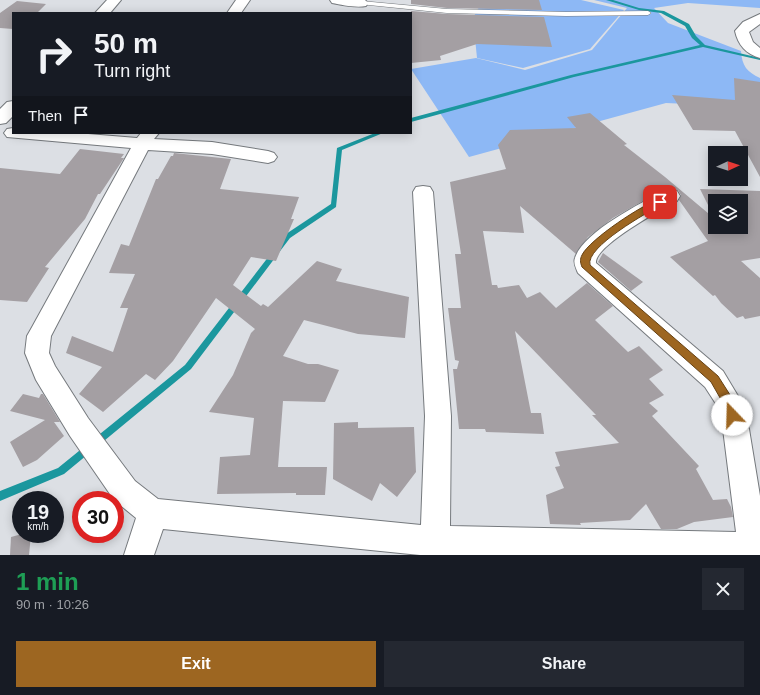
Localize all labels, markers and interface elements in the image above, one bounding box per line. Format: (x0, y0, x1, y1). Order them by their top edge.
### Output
icon: right (28, 28, 80, 80)
text: 50 m (94, 28, 158, 59)
text: Turn right (94, 61, 170, 81)
icon: arrive (70, 104, 92, 126)
text: Then (28, 107, 62, 124)
north arrow (708, 146, 748, 186)
map controls (708, 146, 748, 234)
pin (643, 185, 677, 219)
icon: arrive (649, 191, 671, 213)
button: layers (708, 194, 748, 234)
position arrow (711, 394, 753, 436)
speed limit sign: 30 (72, 491, 124, 543)
text: 19 (27, 501, 49, 523)
text: km/h (27, 521, 49, 532)
text: 1 min (16, 568, 79, 595)
button: close (702, 568, 744, 610)
text: 90 m · 10:26 (16, 597, 89, 612)
button: Exit (16, 641, 376, 687)
button: Share (384, 641, 744, 687)

